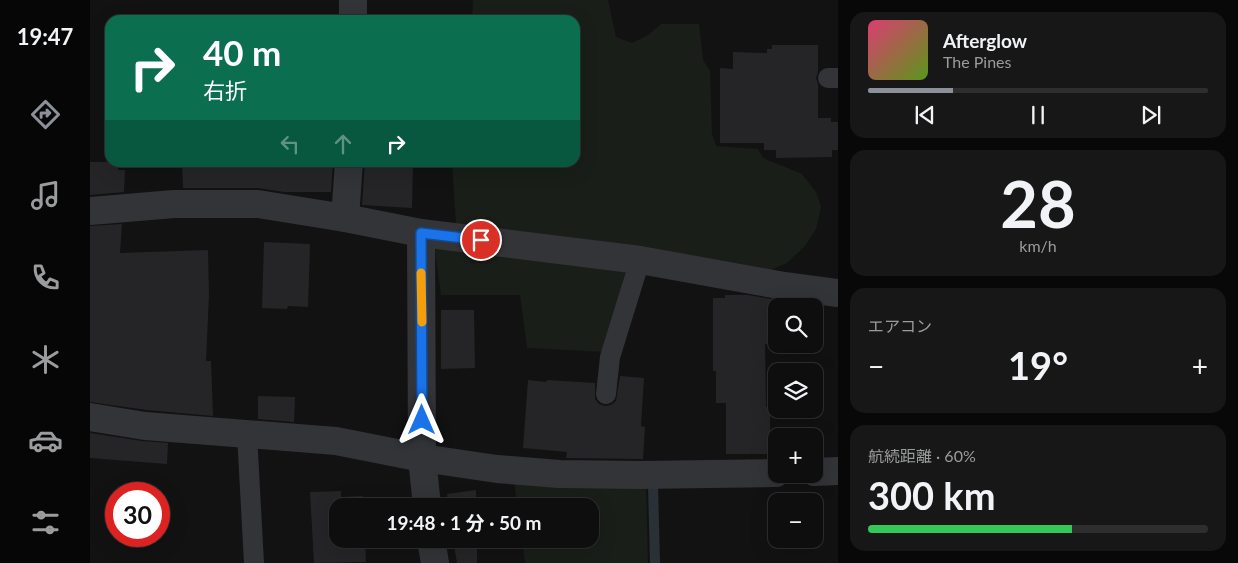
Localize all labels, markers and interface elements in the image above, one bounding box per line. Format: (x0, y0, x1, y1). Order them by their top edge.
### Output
text: 19:47 (17, 23, 73, 50)
text: Afterglow (943, 29, 1027, 52)
text: 40 m (203, 31, 281, 73)
icon: right (120, 35, 185, 100)
text: The Pines (943, 52, 1012, 71)
text: 右折 (203, 77, 247, 104)
icon: directions (28, 97, 63, 132)
icon: previous (911, 101, 939, 129)
icon: pause (1024, 101, 1052, 129)
icon: next (1137, 101, 1165, 129)
icon: left (276, 130, 304, 158)
icon: ahead (329, 130, 357, 158)
icon: right (382, 130, 410, 158)
text: 28 (1000, 164, 1076, 242)
icon: music (28, 178, 63, 213)
pin (460, 219, 502, 261)
icon: arrive (467, 226, 495, 254)
text: km/h (1019, 236, 1057, 255)
icon: phone (28, 260, 63, 295)
map controls (768, 298, 823, 548)
button: search (768, 298, 823, 353)
text: エアコン (868, 316, 932, 335)
icon: climate (28, 342, 63, 377)
text: 19° (1008, 342, 1068, 388)
text: − (868, 349, 884, 383)
text: + (1192, 349, 1208, 383)
button: layers (768, 363, 823, 418)
position arrow (395, 393, 447, 445)
icon: car (28, 423, 63, 458)
button: + (768, 428, 823, 483)
text: 航続距離 · 60% (868, 446, 976, 465)
text: 300 km (868, 472, 996, 518)
speed limit sign: 30 (105, 482, 170, 547)
button: − (768, 493, 823, 548)
icon: filters (28, 505, 63, 540)
text: 19:48 · 1 分 · 50 m (386, 511, 542, 534)

